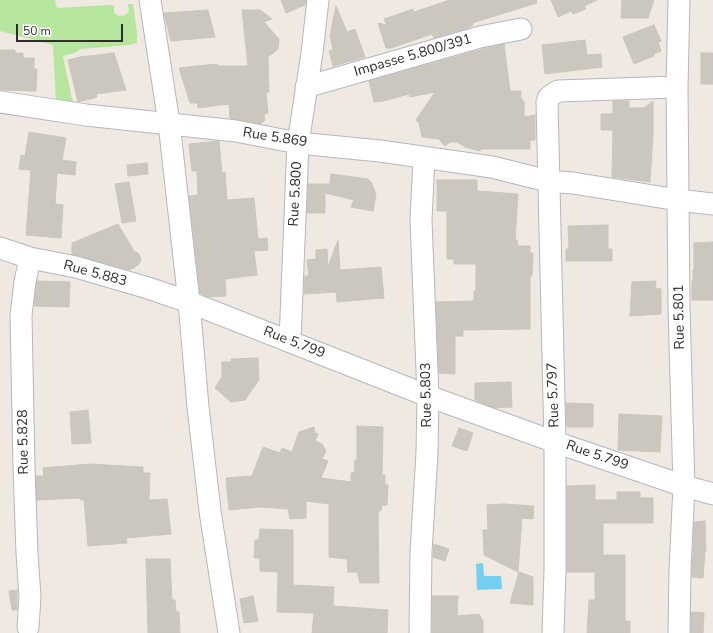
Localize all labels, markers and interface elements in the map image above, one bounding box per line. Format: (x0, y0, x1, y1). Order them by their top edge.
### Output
scale bar (18, 16, 125, 42)
text: 50 m (23, 23, 51, 39)
street label: Impasse 5.800/391 (352, 31, 474, 81)
street label: Rue 5.869 (242, 125, 308, 151)
street label: Rue 5.800 (286, 161, 306, 227)
street label: Rue 5.883 (61, 257, 129, 291)
street label: Rue 5.801 (671, 284, 689, 350)
street label: Rue 5.799 (261, 324, 327, 362)
street label: Rue 5.803 (418, 362, 436, 428)
street label: Rue 5.797 (544, 362, 564, 428)
street label: Rue 5.828 (15, 409, 33, 475)
street label: Rue 5.799 (564, 437, 630, 475)

